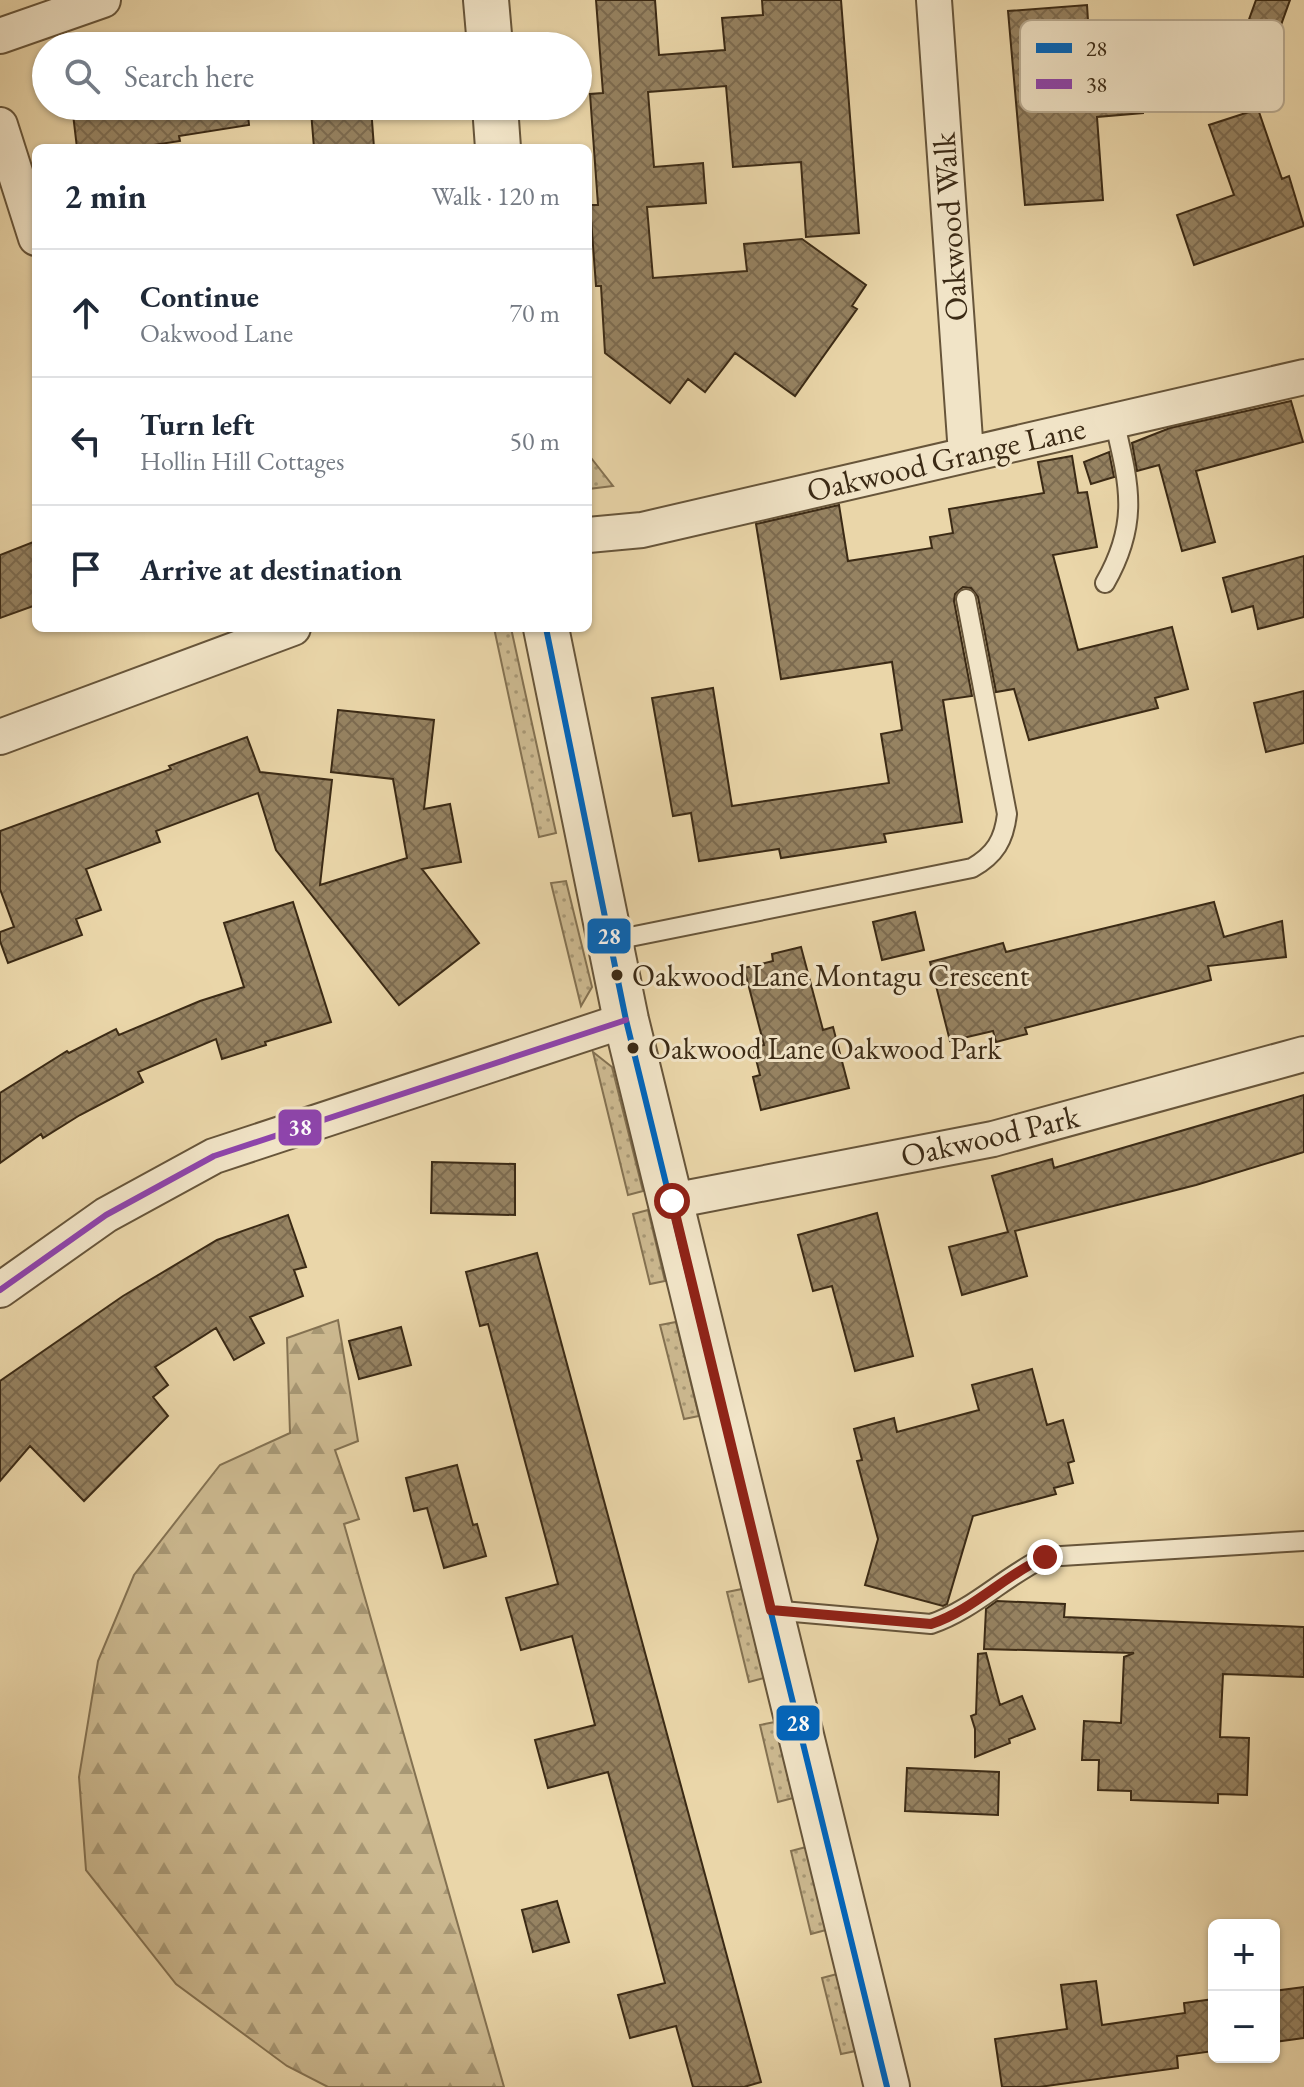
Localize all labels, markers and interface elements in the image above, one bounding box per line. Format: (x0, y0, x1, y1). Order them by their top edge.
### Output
legend (1020, 20, 1284, 112)
search box (32, 32, 592, 120)
text: 28 (1086, 34, 1107, 63)
icon: search (60, 54, 104, 98)
text: Search here (124, 57, 254, 96)
text: 38 (1086, 70, 1107, 99)
street label: Oakwood Walk (922, 130, 978, 323)
text: 2 min (64, 174, 147, 218)
text: Walk · 120 m (432, 179, 560, 213)
text: Continue (140, 277, 259, 316)
icon: ahead (64, 291, 108, 335)
text: 70 m (510, 296, 560, 330)
text: Oakwood Lane (140, 316, 293, 350)
text: Turn left (140, 405, 254, 444)
street label: Oakwood Grange Lane (802, 406, 1090, 512)
icon: left (64, 419, 108, 463)
text: 50 m (510, 424, 560, 458)
text: Hollin Hill Cottages (140, 444, 344, 478)
icon: arrive (64, 547, 108, 591)
text: Arrive at destination (140, 550, 402, 589)
line badge: 28 (586, 917, 632, 955)
text: 28 (597, 922, 621, 951)
place label: Oakwood Lane Montagu Crescent (632, 956, 1030, 995)
marker: Oakwood Lane Montagu Crescent (609, 967, 625, 983)
place label: Oakwood Lane Oakwood Park (648, 1029, 1002, 1068)
marker: Oakwood Lane Oakwood Park (625, 1040, 641, 1056)
street label: Oakwood Park (897, 1095, 1084, 1177)
line badge: 38 (277, 1108, 323, 1147)
text: 38 (288, 1113, 312, 1142)
route start (654, 1183, 690, 1219)
route end (1027, 1539, 1063, 1575)
line badge: 28 (775, 1704, 821, 1742)
text: 28 (786, 1709, 810, 1738)
map controls (1208, 1919, 1280, 2063)
button: + (1208, 1919, 1280, 1991)
button: − (1208, 1991, 1280, 2063)

